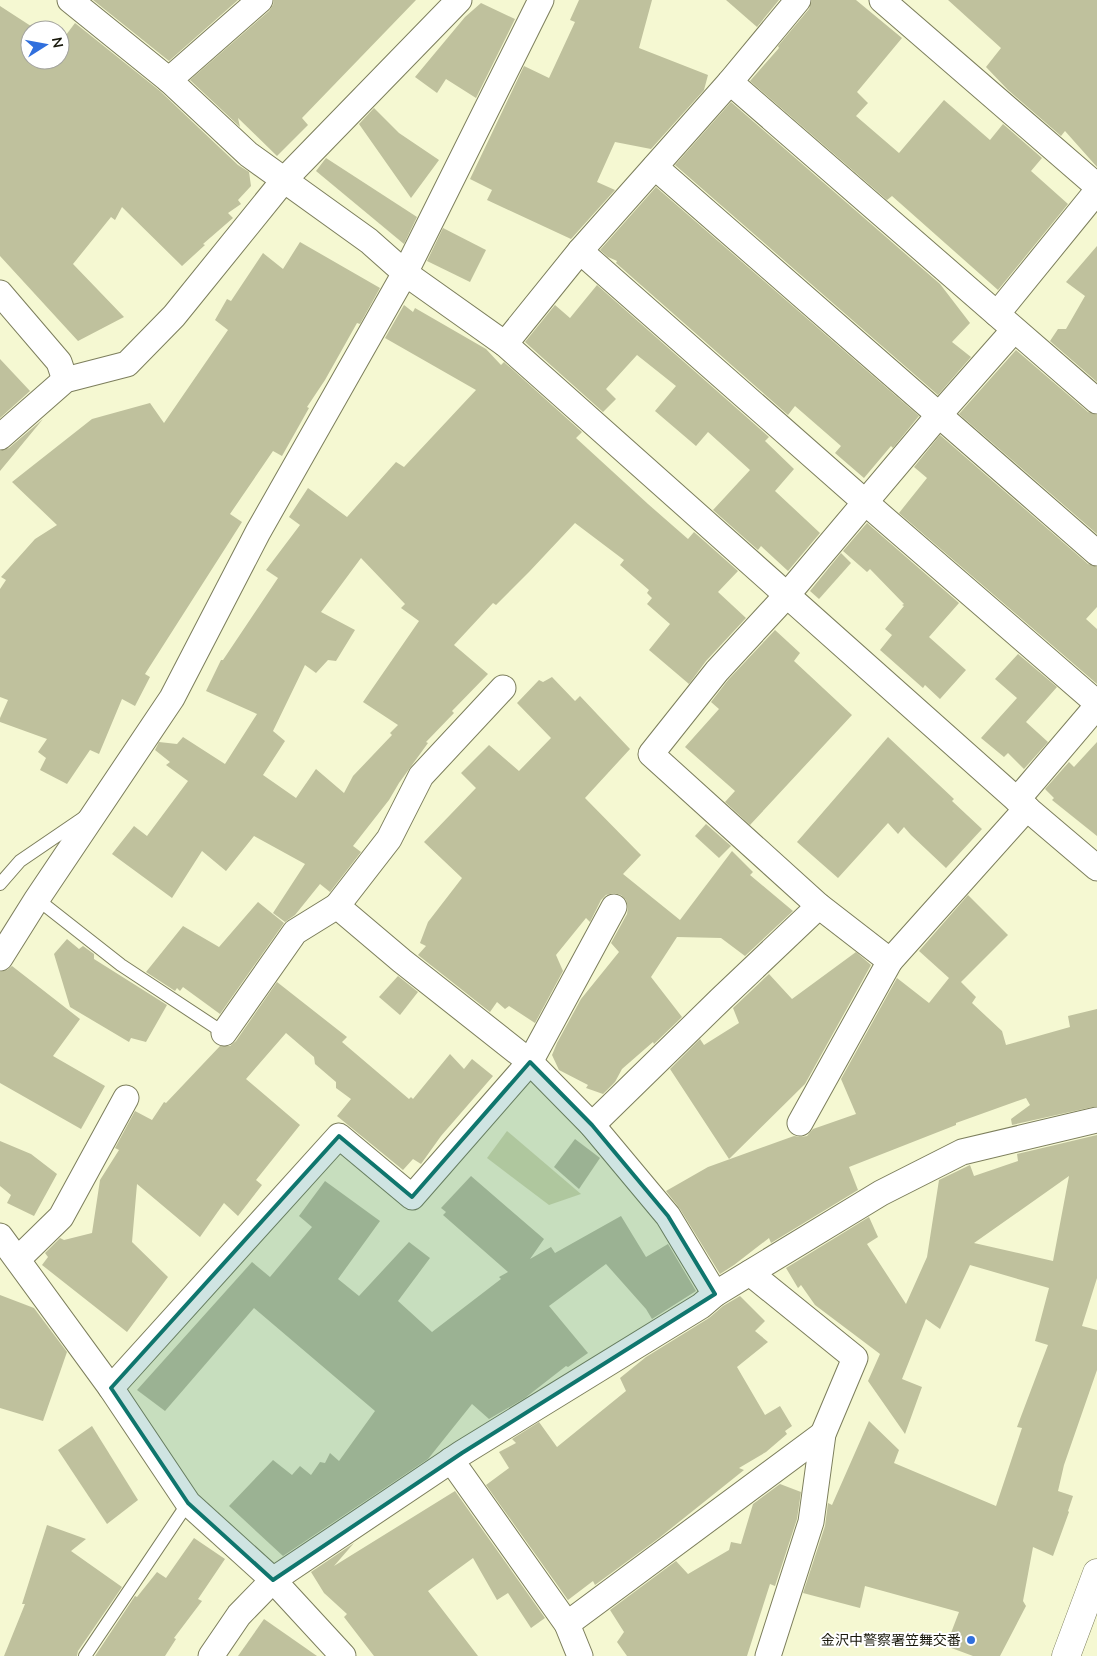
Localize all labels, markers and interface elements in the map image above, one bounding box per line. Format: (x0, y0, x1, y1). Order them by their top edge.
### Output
north arrow (20, 20, 70, 70)
text: N (48, 36, 68, 49)
place label: 金沢中警察署笠舞交番 (821, 1631, 961, 1649)
marker: 金沢中警察署笠舞交番 (965, 1634, 977, 1646)

